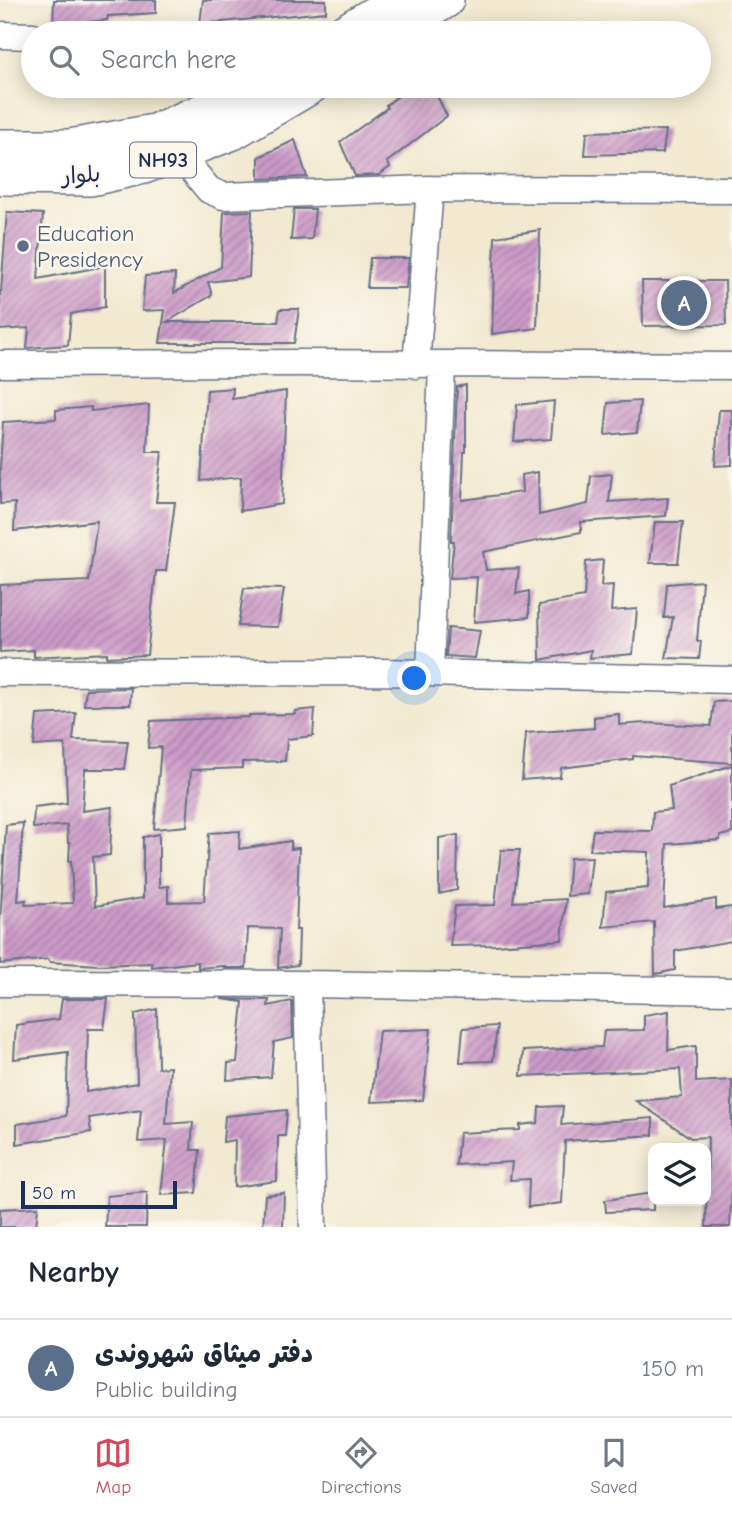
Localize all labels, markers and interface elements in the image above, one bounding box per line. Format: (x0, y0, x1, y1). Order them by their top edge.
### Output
search box (21, 21, 711, 98)
icon: search (45, 41, 83, 79)
text: Search here (101, 45, 236, 75)
road number: NH93 (130, 142, 196, 178)
street label: بلوار (59, 160, 101, 190)
place label: Education Presidency (37, 220, 143, 273)
marker: Education Presidency (15, 238, 31, 254)
pin: A (661, 277, 707, 329)
your location (397, 661, 431, 695)
map controls (648, 1143, 711, 1206)
button: layers (648, 1143, 711, 1206)
scale bar (21, 1178, 177, 1210)
text: 50 m (32, 1182, 76, 1204)
text: Nearby (28, 1255, 119, 1290)
text: دفتر میثاق شهروندی (95, 1339, 313, 1369)
text: A (45, 1355, 57, 1382)
text: 150 m (642, 1355, 704, 1382)
text: Public building (95, 1376, 238, 1403)
tab: Map (94, 1434, 132, 1498)
tab: Directions (321, 1434, 401, 1498)
tab: Saved (590, 1434, 638, 1498)

